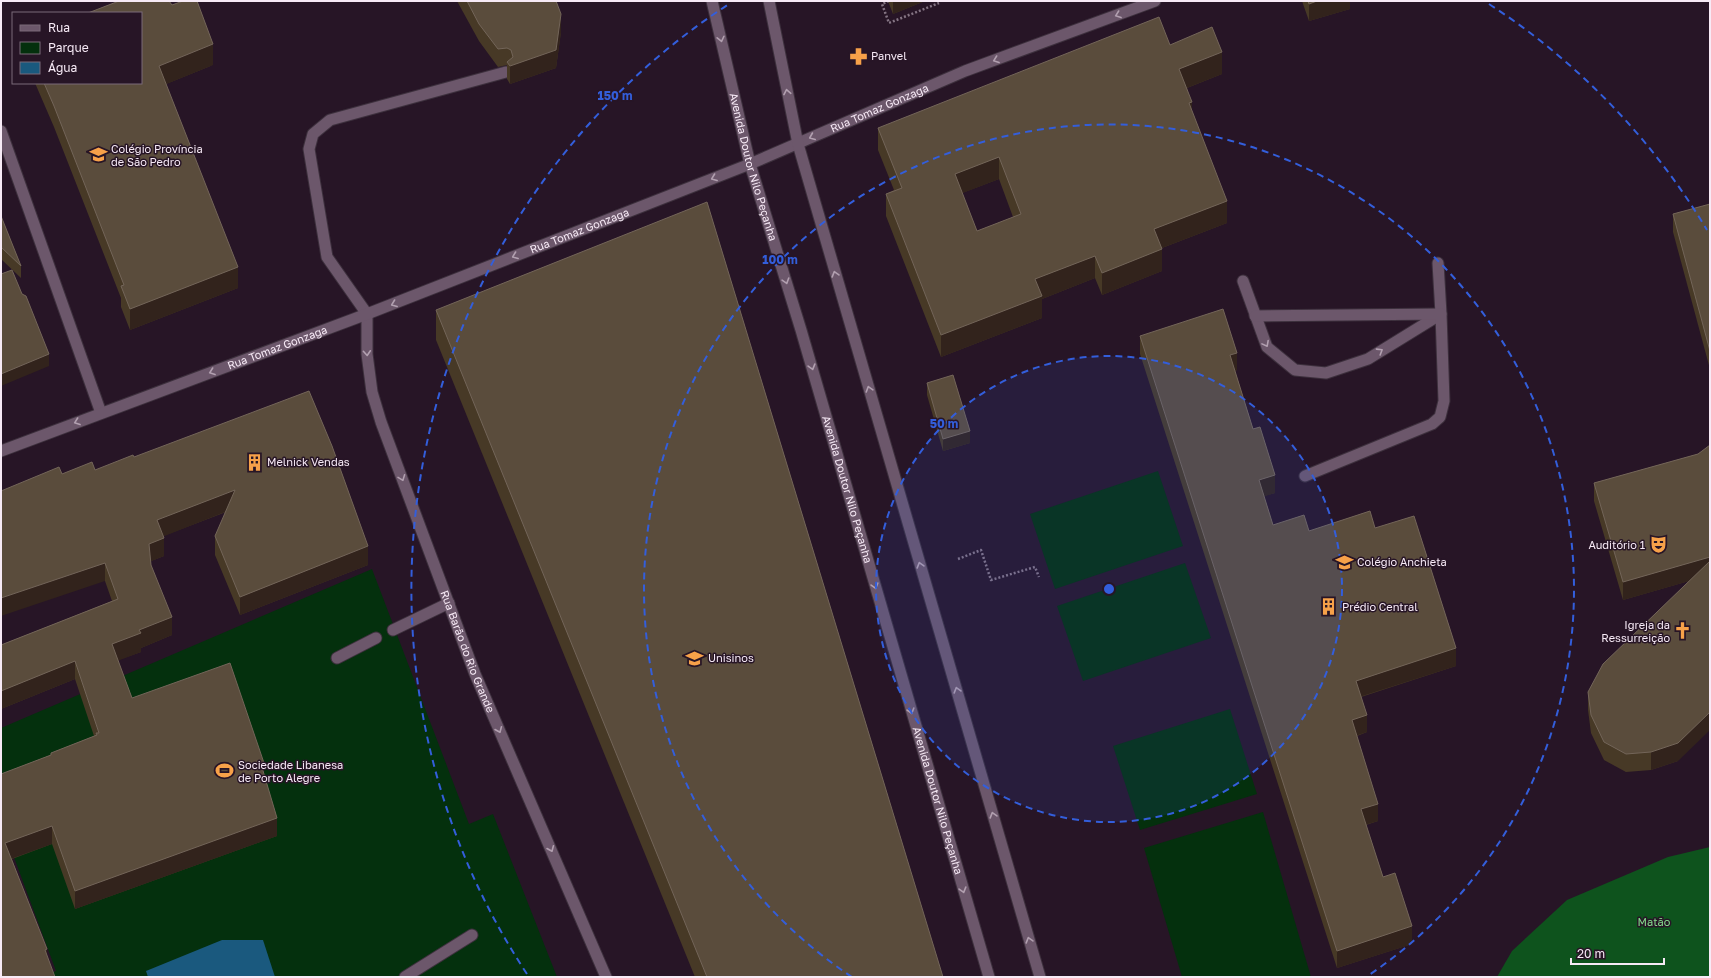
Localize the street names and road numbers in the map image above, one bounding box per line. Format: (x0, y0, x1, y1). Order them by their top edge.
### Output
street label: Rua Tomaz Gonzaga (828, 81, 930, 135)
street label: Avenida Doutor Nilo Peçanha (728, 91, 780, 242)
street label: Rua Tomaz Gonzaga (528, 205, 631, 256)
street label: Rua Tomaz Gonzaga (225, 323, 329, 372)
street label: Avenida Doutor Nilo Peçanha (820, 414, 875, 565)
street label: Rua Barão do Rio Grande (438, 588, 498, 714)
street label: Avenida Doutor Nilo Peçanha (911, 725, 966, 876)

